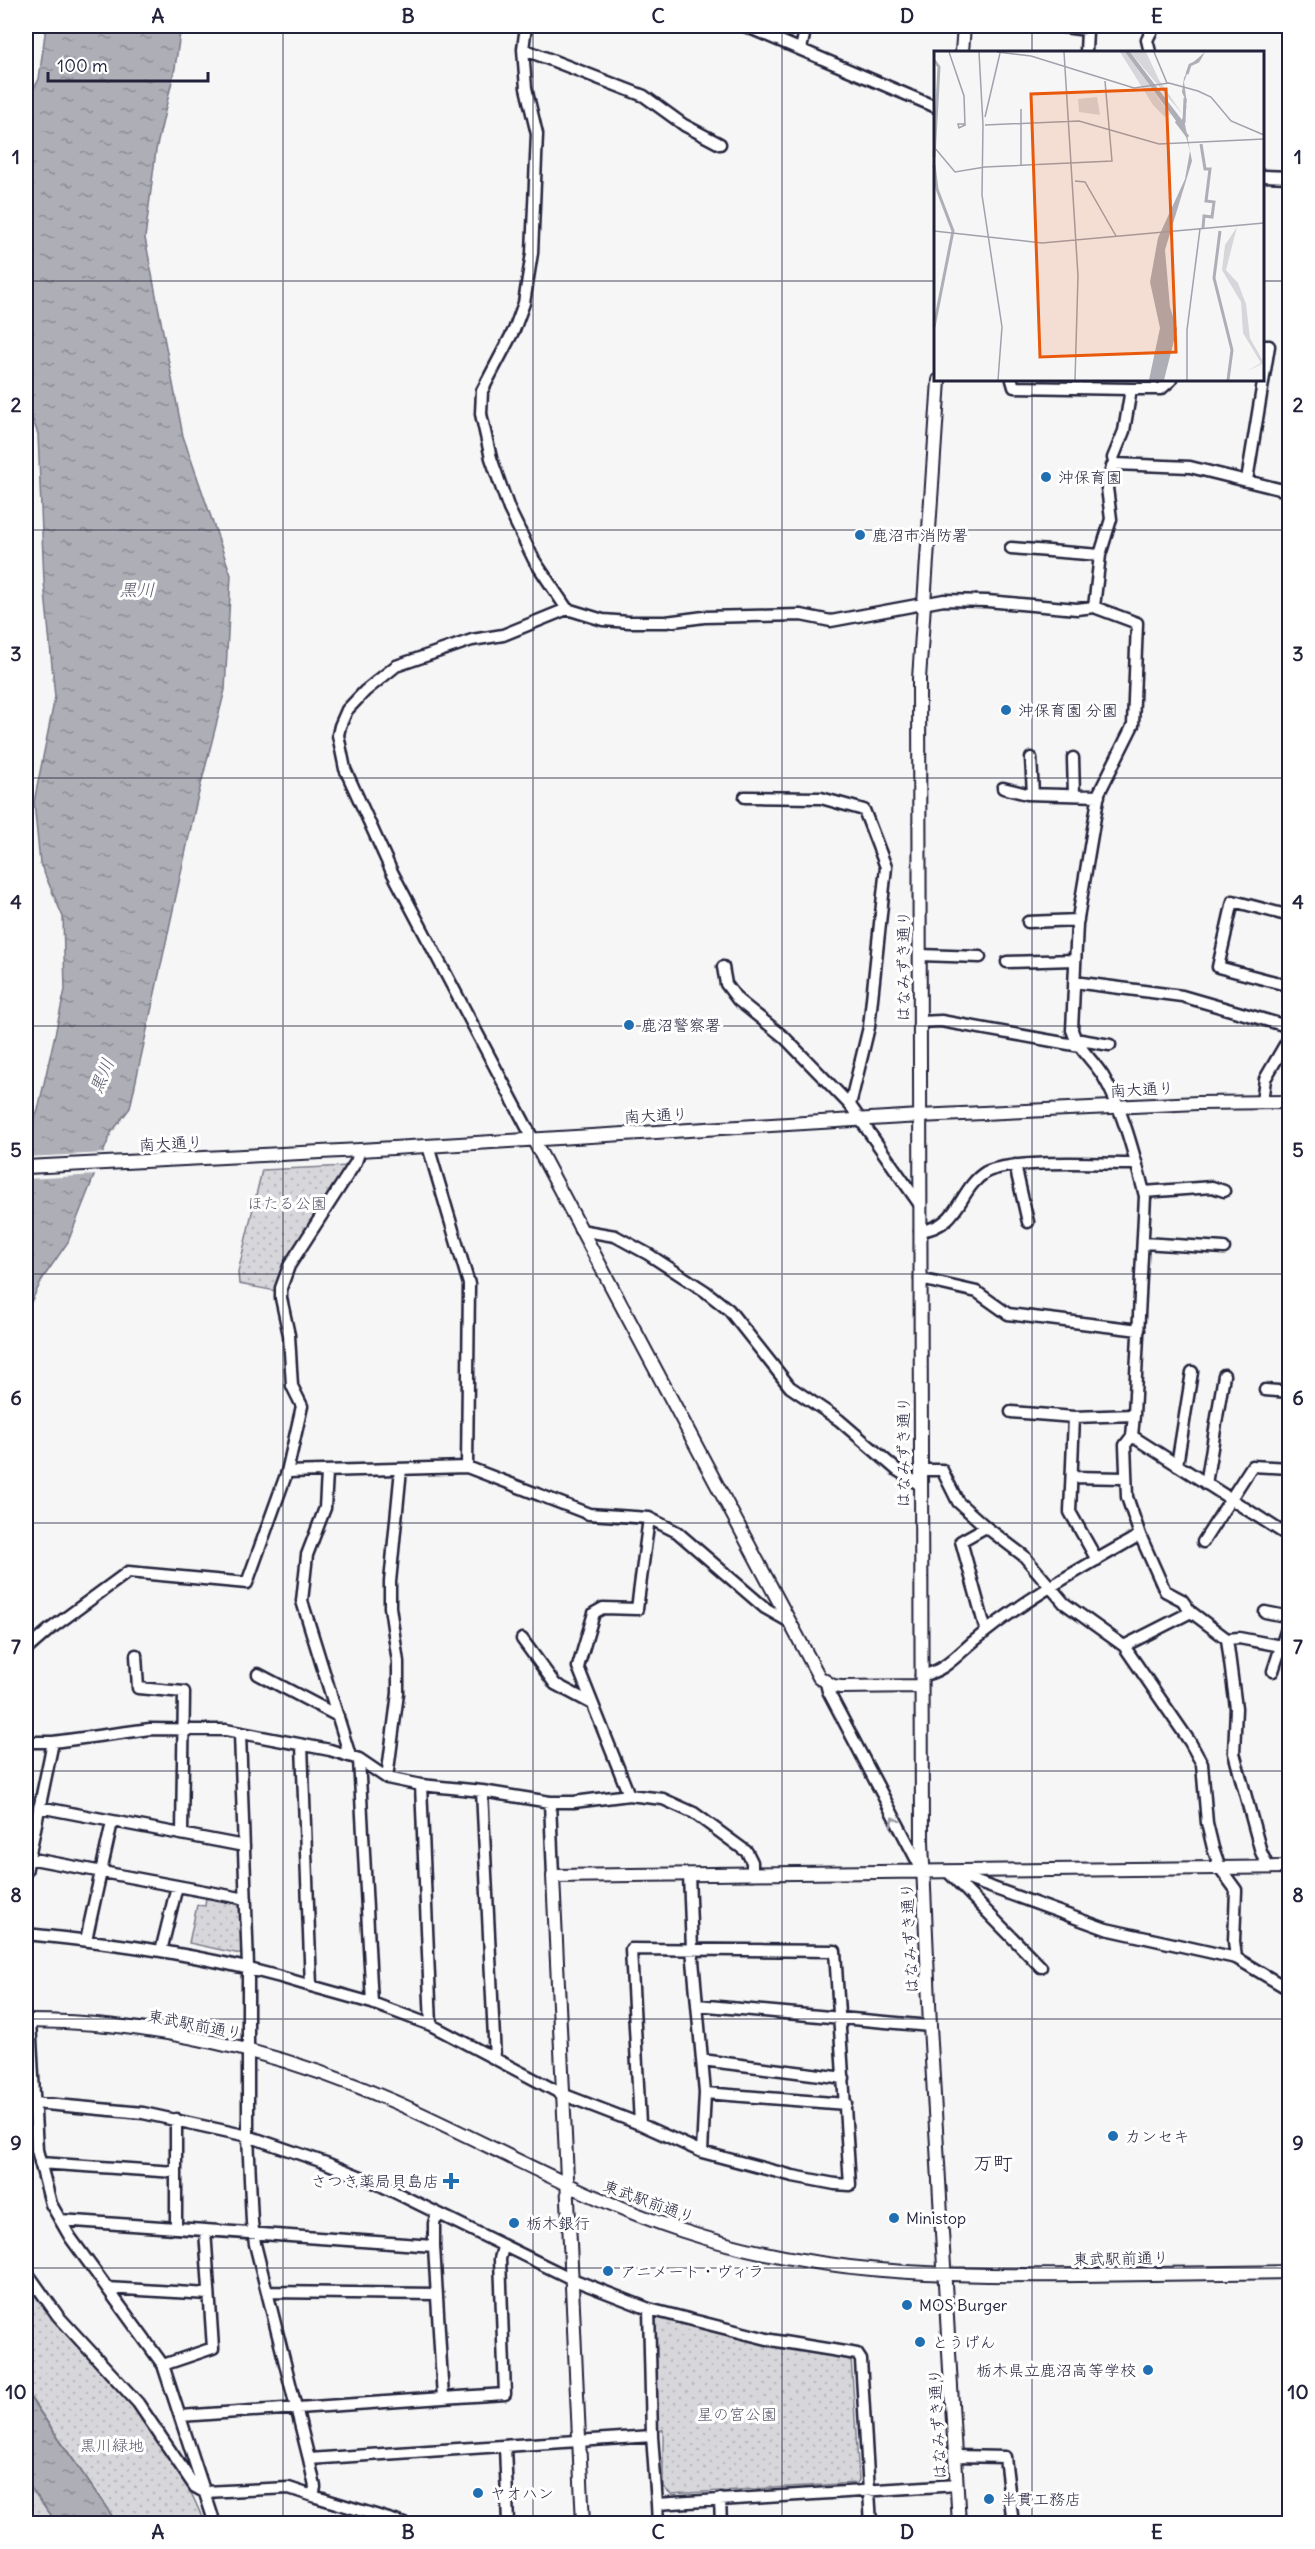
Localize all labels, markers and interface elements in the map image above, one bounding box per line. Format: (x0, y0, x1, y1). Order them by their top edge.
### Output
text: A (152, 3, 165, 28)
text: B (401, 3, 415, 28)
text: C (651, 3, 665, 28)
text: D (900, 3, 914, 28)
text: E (1151, 3, 1163, 28)
scale bar (48, 45, 208, 83)
inset map (934, 51, 1264, 381)
text: 100 m (57, 54, 108, 77)
text: 1 (12, 144, 20, 169)
text: 1 (1294, 144, 1302, 169)
text: 2 (11, 392, 22, 417)
text: 2 (1293, 392, 1304, 417)
place label: 沖保育園 (1058, 467, 1122, 487)
marker: 沖保育園 (1039, 470, 1053, 484)
place label: 鹿沼市消防署 (872, 525, 968, 545)
marker: 鹿沼市消防署 (853, 528, 867, 542)
water label: 黒川 (119, 578, 155, 601)
text: 3 (10, 641, 22, 666)
text: 3 (1292, 641, 1304, 666)
place label: 沖保育園 分園 (1018, 700, 1118, 720)
marker: 沖保育園 分園 (999, 703, 1013, 717)
text: 4 (10, 889, 22, 914)
text: 4 (1292, 889, 1304, 914)
street label: はなみずき通り (893, 910, 913, 1022)
place label: 鹿沼警察署 (641, 1015, 721, 1035)
marker: 鹿沼警察署 (622, 1018, 636, 1032)
water label: 黒川 (84, 1055, 119, 1097)
street label: 南大通り (1110, 1077, 1174, 1101)
street label: 南大通り (624, 1103, 688, 1127)
street label: 南大通り (139, 1131, 203, 1155)
text: 5 (10, 1137, 22, 1162)
text: 5 (1292, 1137, 1304, 1162)
park label: ほたる公園 (247, 1193, 327, 1213)
text: 6 (10, 1385, 22, 1410)
text: 6 (1292, 1385, 1304, 1410)
street label: はなみずき通り (893, 1396, 913, 1508)
text: 7 (11, 1634, 21, 1659)
text: 7 (1293, 1634, 1303, 1659)
one-way arrow (890, 1817, 901, 1827)
text: 8 (10, 1882, 22, 1907)
street label: はなみずき通り (896, 1882, 922, 1994)
text: 8 (1292, 1882, 1304, 1907)
street label: 東武駅前通り (146, 2005, 244, 2043)
place label: カンセキ (1125, 2126, 1189, 2146)
marker: カンセキ (1106, 2129, 1120, 2143)
text: 9 (10, 2130, 22, 2155)
text: 9 (1292, 2130, 1304, 2155)
district label: 万町 (973, 2150, 1013, 2175)
place label: さつき薬局貝島店 (311, 2171, 439, 2191)
marker: さつき薬局貝島店 (444, 2174, 458, 2188)
street label: 東武駅前通り (600, 2175, 698, 2227)
place label: Ministop (906, 2208, 966, 2228)
marker: Ministop (887, 2211, 901, 2225)
place label: 栃木銀行 (526, 2213, 590, 2233)
marker: 栃木銀行 (507, 2216, 521, 2230)
street label: 東武駅前通り (1073, 2247, 1169, 2269)
place label: アニメート・ヴィラ (620, 2261, 764, 2281)
marker: アニメート・ヴィラ (601, 2264, 615, 2278)
place label: MOS Burger (919, 2295, 1008, 2315)
marker: MOS Burger (900, 2298, 914, 2312)
place label: とうげん (932, 2332, 996, 2352)
marker: とうげん (913, 2335, 927, 2349)
place label: 栃木県立鹿沼高等学校 (976, 2360, 1136, 2380)
marker: 栃木県立鹿沼高等学校 (1141, 2363, 1155, 2377)
street label: はなみずき通り (924, 2368, 950, 2480)
text: 10 (5, 2379, 27, 2404)
text: 10 (1287, 2379, 1309, 2404)
park label: 星の宮公園 (697, 2404, 777, 2424)
park label: 黒川緑地 (80, 2435, 144, 2455)
place label: ヤオハン (490, 2483, 554, 2503)
marker: ヤオハン (471, 2486, 485, 2500)
place label: 半貫工務店 (1001, 2489, 1081, 2509)
marker: 半貫工務店 (982, 2492, 996, 2506)
text: A (152, 2519, 165, 2544)
text: B (401, 2519, 415, 2544)
text: C (651, 2519, 665, 2544)
text: D (900, 2519, 914, 2544)
text: E (1151, 2519, 1163, 2544)

